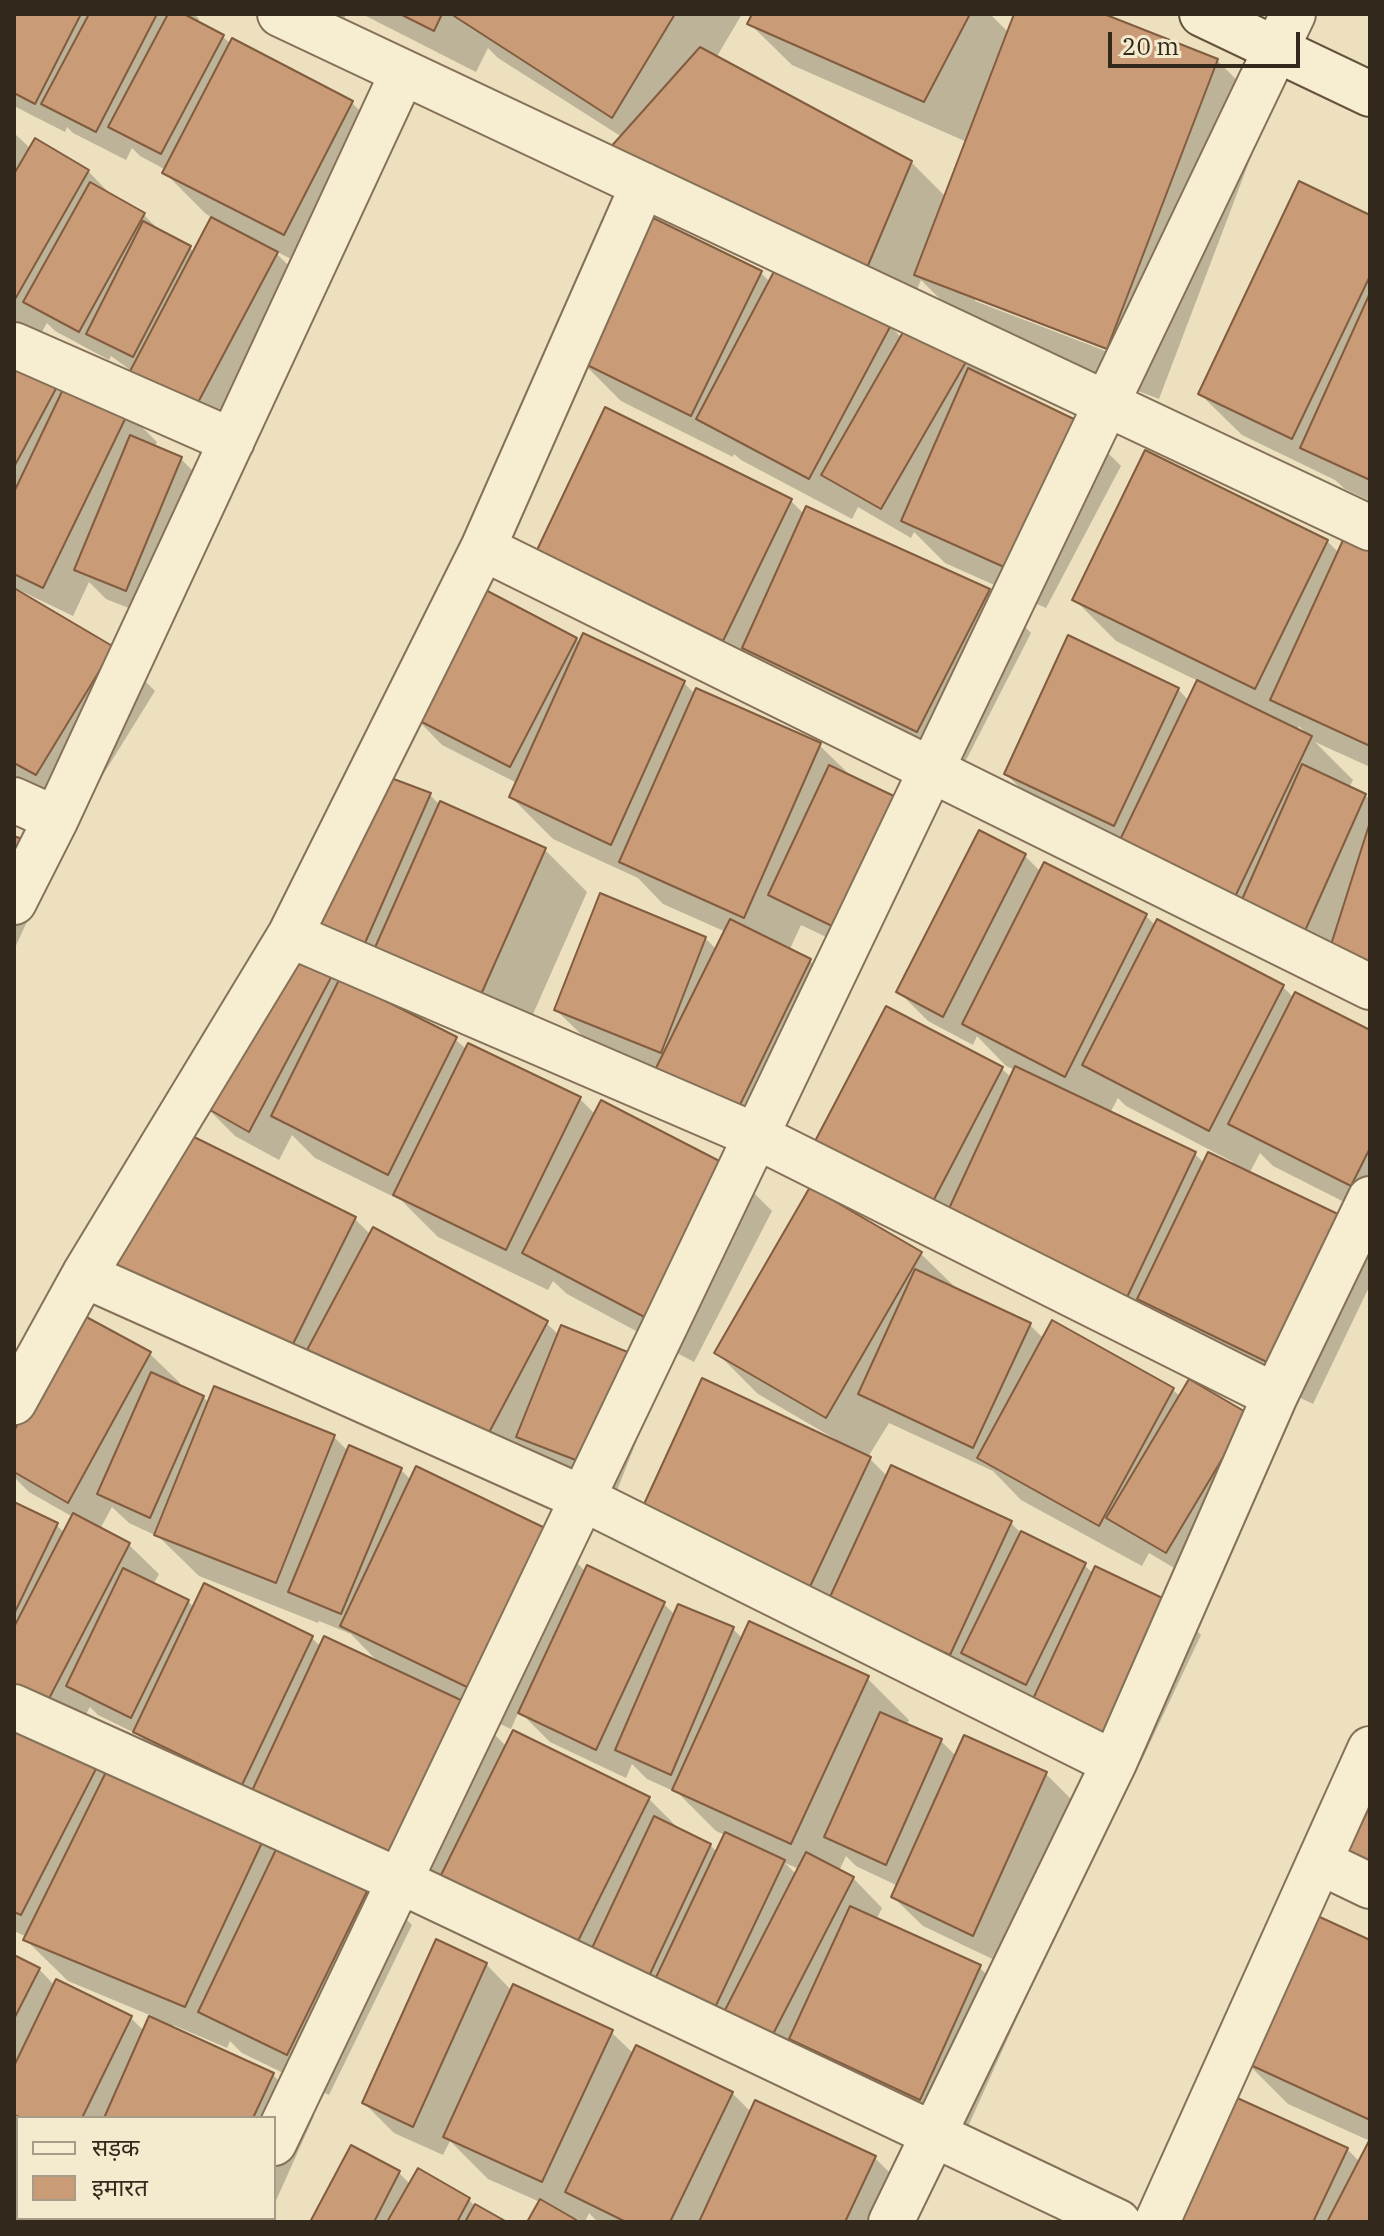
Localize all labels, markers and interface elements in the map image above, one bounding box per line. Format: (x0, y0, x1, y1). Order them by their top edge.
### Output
scale bar (1112, 16, 1304, 66)
text: 20 m (1122, 30, 1179, 62)
legend (16, 2116, 276, 2220)
text: सड़क (92, 2131, 140, 2163)
text: इमारत (92, 2171, 148, 2203)

